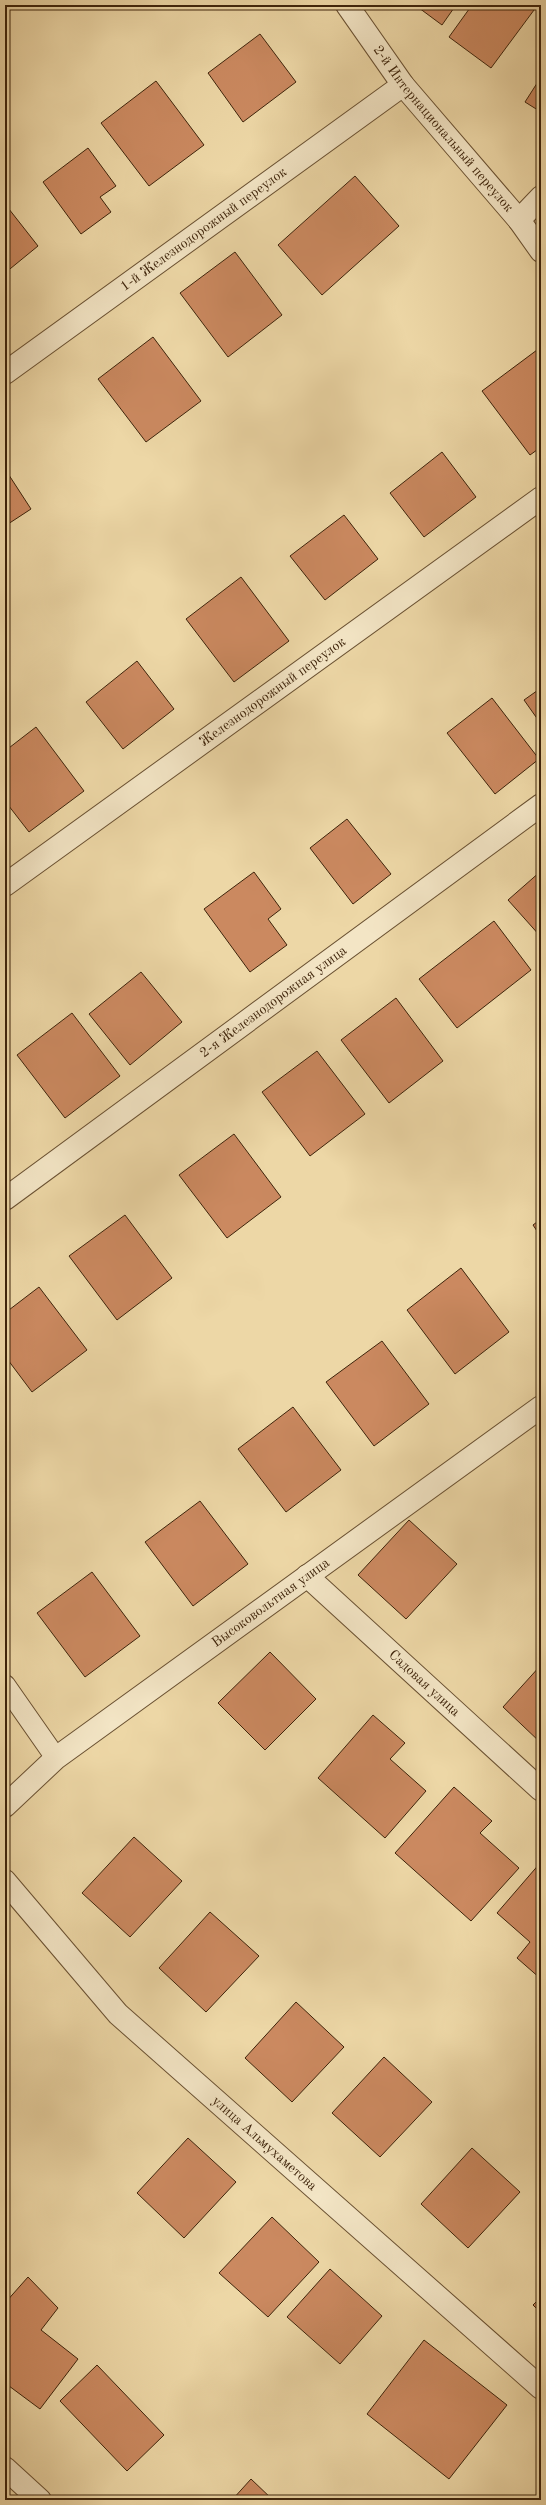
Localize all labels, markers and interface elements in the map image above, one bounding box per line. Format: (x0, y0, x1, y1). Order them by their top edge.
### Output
street label: 2-й Интернациональный переулок (371, 43, 516, 215)
street label: 1-й Железнодорожный переулок (118, 165, 289, 294)
street label: Железнодорожный переулок (197, 634, 348, 749)
street label: 2-я Железнодорожная улица (197, 943, 350, 1060)
street label: Высоковольтная улица (209, 1555, 332, 1650)
street label: Садовая улица (386, 1647, 463, 1719)
street label: улица Альмухаметова (209, 2094, 320, 2193)

